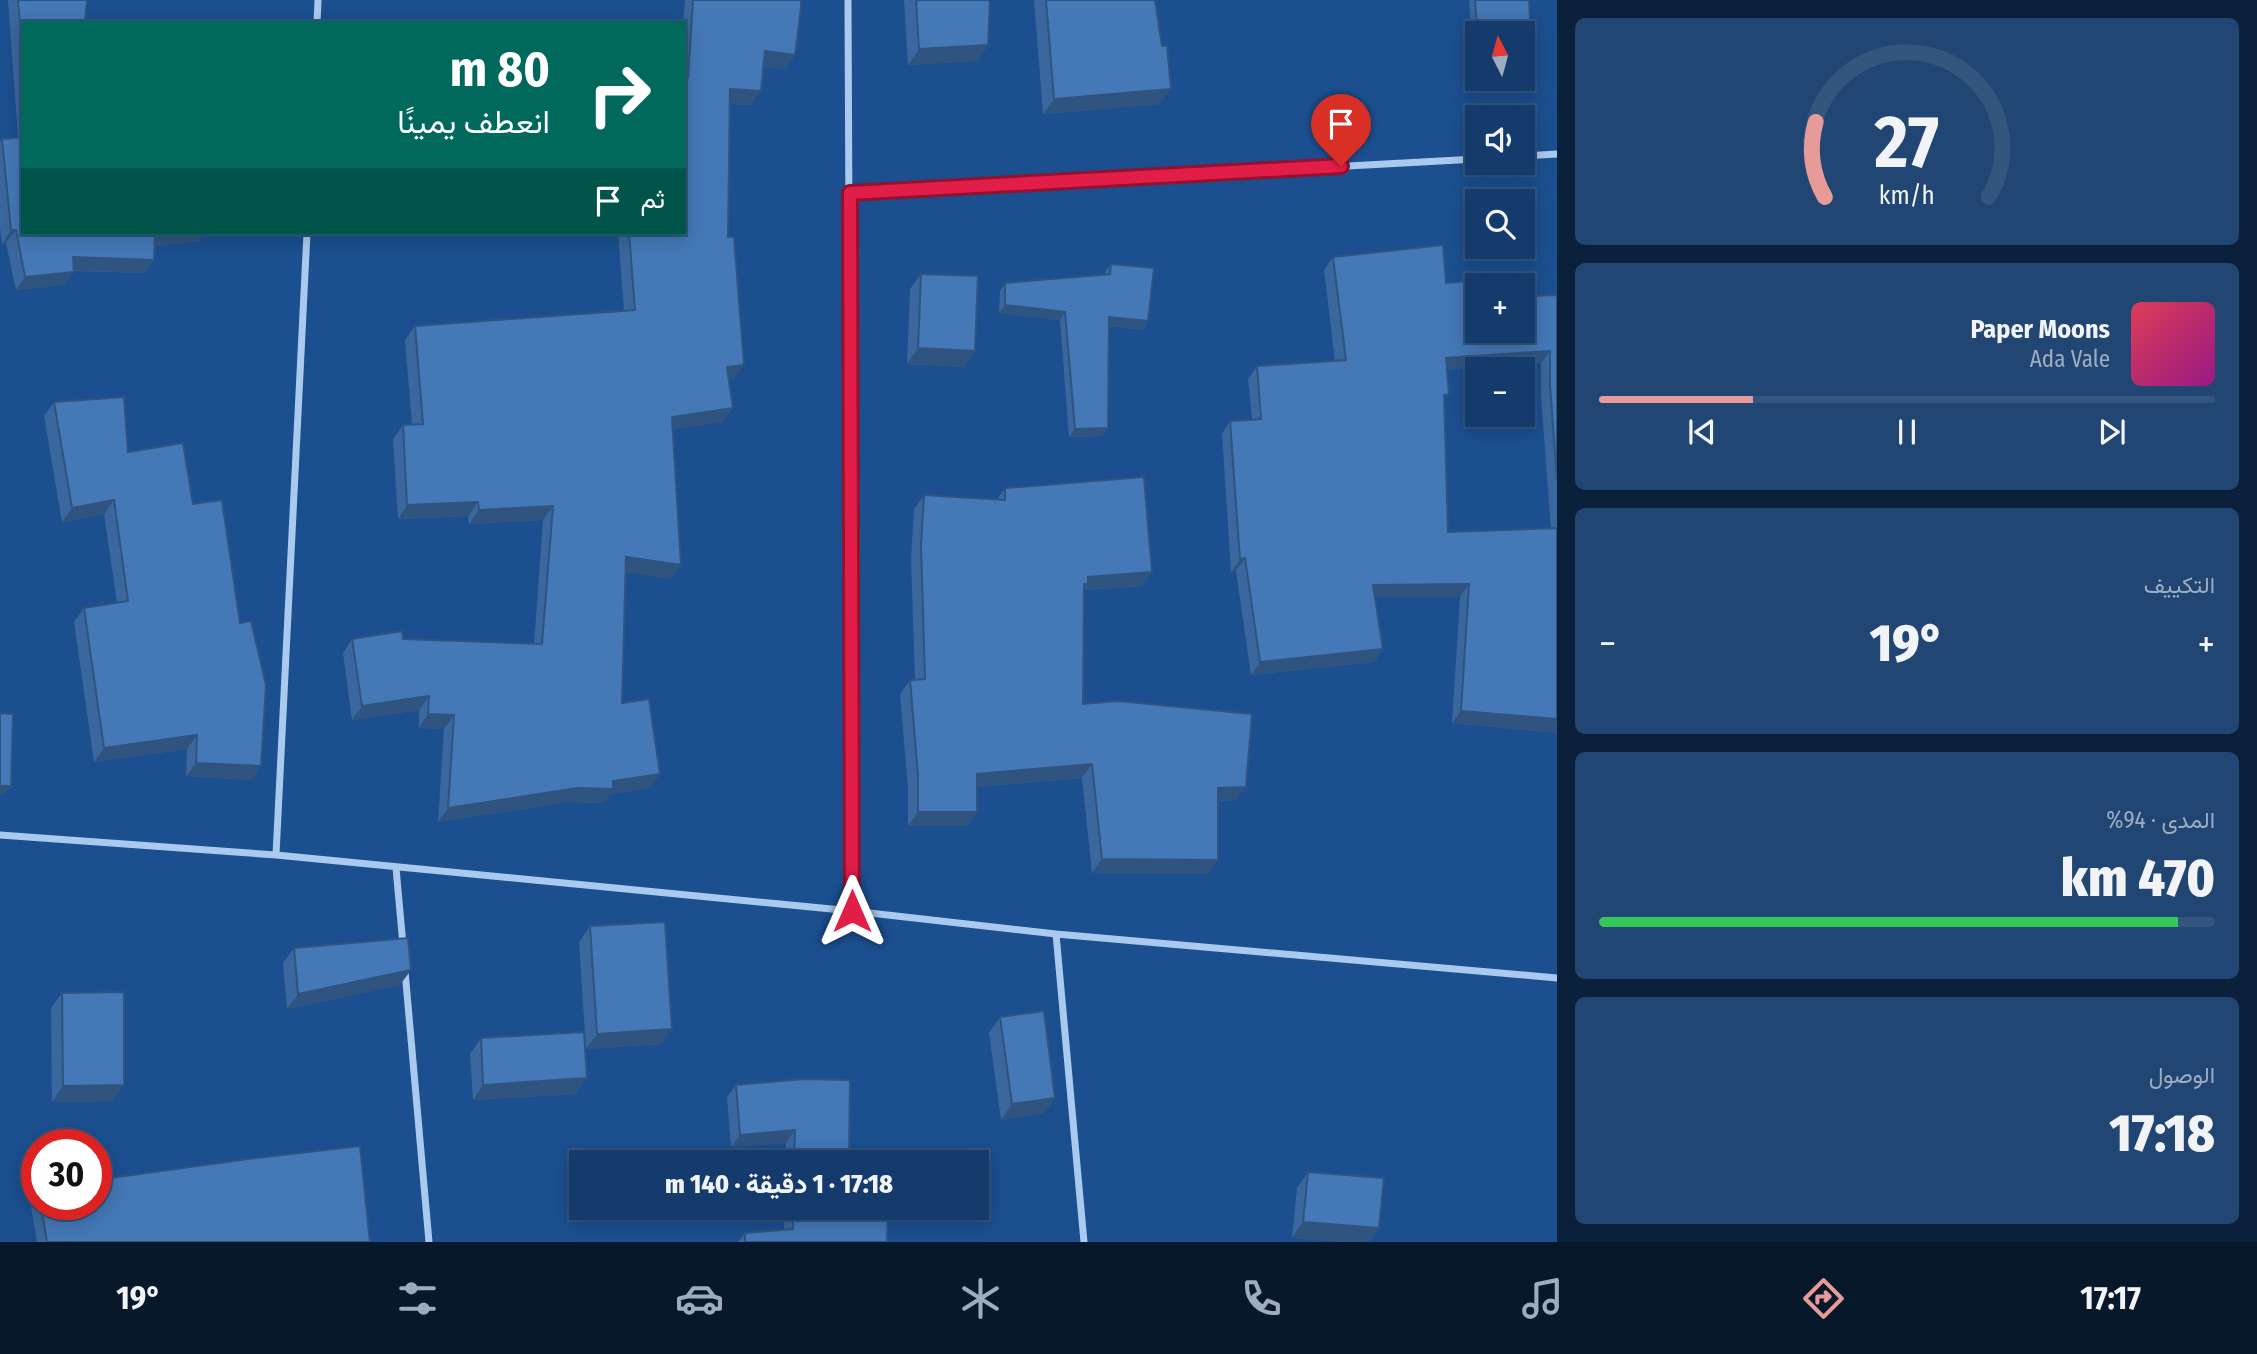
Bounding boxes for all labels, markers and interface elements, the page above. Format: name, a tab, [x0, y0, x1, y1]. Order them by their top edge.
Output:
north arrow	[1465, 21, 1535, 91]
map controls	[1465, 21, 1535, 427]
text: 80 m	[450, 40, 550, 99]
icon: right	[574, 49, 665, 140]
pin	[1311, 94, 1371, 166]
text: 27	[1874, 100, 1939, 187]
text: انعطف يمينًا	[397, 103, 550, 141]
icon: arrive	[1322, 105, 1360, 143]
button: sound	[1465, 105, 1535, 175]
text: km/h	[1879, 181, 1935, 211]
icon: arrive	[589, 182, 627, 220]
text: ثم	[641, 184, 665, 215]
button: search	[1465, 189, 1535, 259]
button: +	[1465, 273, 1535, 343]
text: Paper Moons	[1970, 314, 2110, 345]
text: Ada Vale	[2030, 345, 2110, 373]
button: −	[1465, 357, 1535, 427]
icon: previous	[1683, 413, 1721, 451]
icon: pause	[1888, 413, 1926, 451]
icon: next	[2093, 413, 2131, 451]
text: التكييف	[2144, 571, 2215, 599]
text: 19°	[1870, 612, 1944, 675]
text: −	[1599, 621, 1616, 667]
text: +	[2198, 621, 2215, 667]
text: المدى · 94%	[2106, 806, 2215, 834]
text: 470 km	[2061, 847, 2215, 910]
position arrow	[815, 874, 889, 948]
text: الوصول	[2149, 1061, 2215, 1089]
text: 17:18	[2109, 1102, 2215, 1165]
speed limit sign: 30	[21, 1129, 112, 1220]
text: 17:18 · 1 دقيقة · 140 m	[665, 1169, 893, 1200]
icon: filters	[393, 1274, 442, 1323]
icon: car	[675, 1274, 724, 1323]
icon: climate	[956, 1274, 1005, 1323]
icon: phone	[1237, 1274, 1286, 1323]
icon: music	[1518, 1274, 1567, 1323]
icon: directions	[1799, 1274, 1848, 1323]
text: 19°	[116, 1279, 161, 1317]
text: 17:17	[2080, 1279, 2141, 1317]

